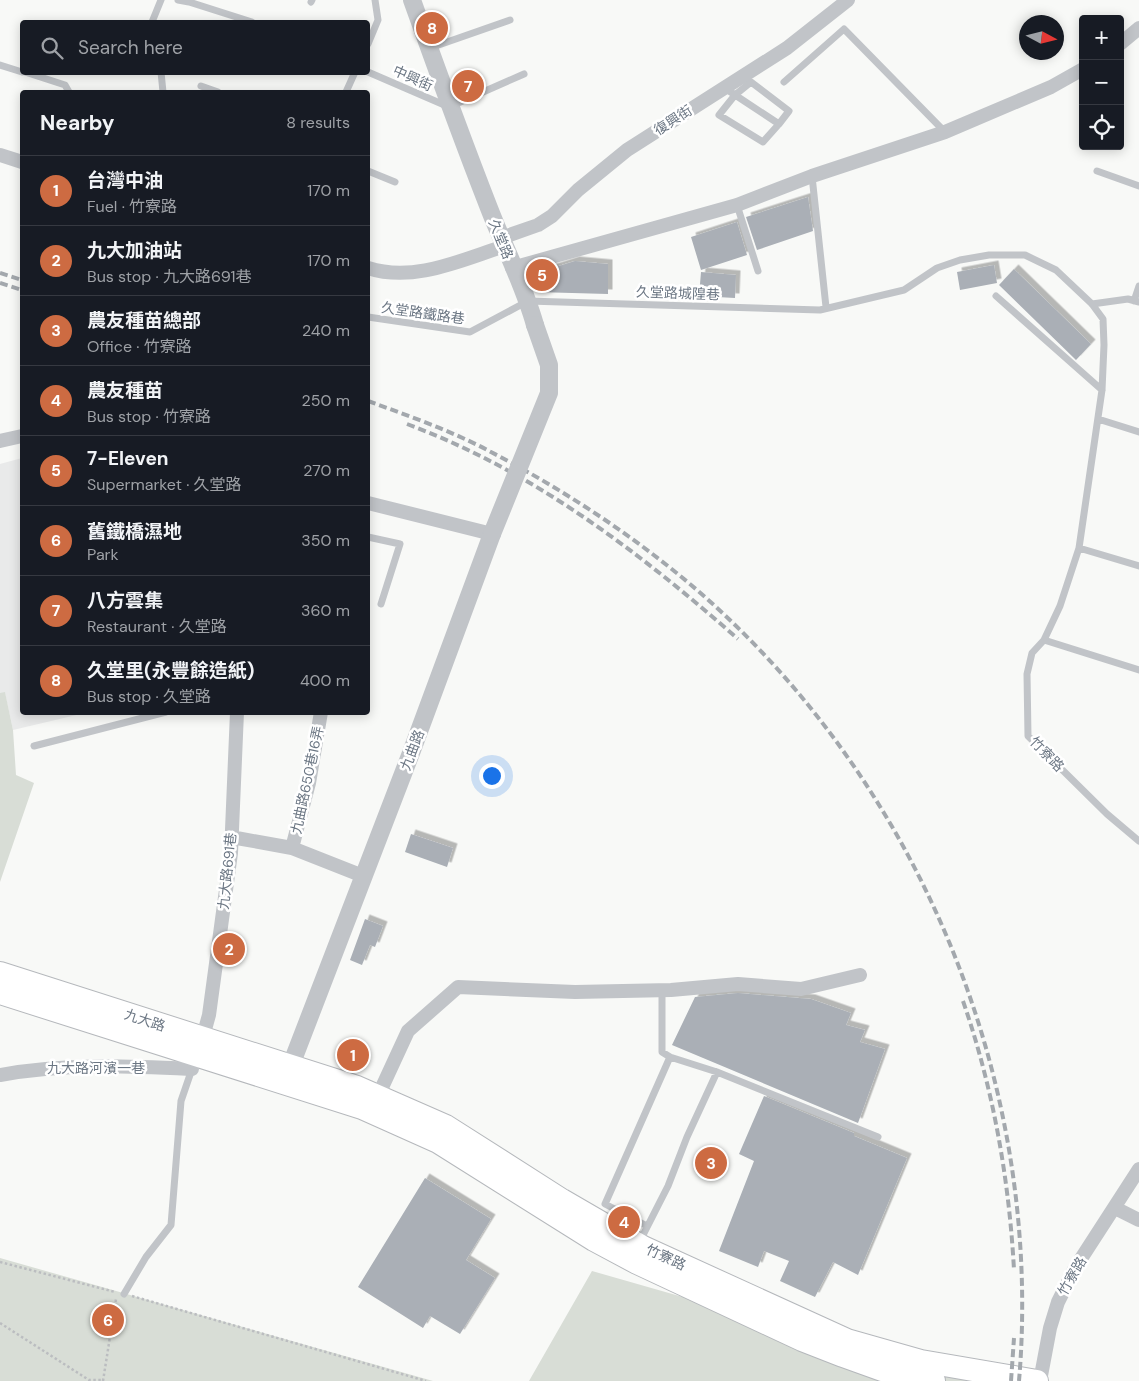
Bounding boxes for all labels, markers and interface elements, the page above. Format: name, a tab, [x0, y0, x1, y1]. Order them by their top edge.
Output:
pin: 8	[416, 9, 448, 47]
north arrow	[1019, 15, 1064, 60]
map controls	[1079, 15, 1124, 150]
button: +	[1079, 15, 1124, 60]
search box	[20, 20, 370, 75]
icon: search	[38, 34, 66, 62]
text: Search here	[78, 35, 183, 60]
button: −	[1079, 60, 1124, 105]
street label: 中興街	[390, 61, 436, 95]
pin: 7	[452, 67, 484, 105]
street label: 復興街	[650, 101, 696, 139]
button: locate	[1079, 105, 1124, 150]
text: Nearby	[40, 109, 114, 137]
text: 8 results	[286, 112, 350, 133]
text: 台灣中油	[87, 168, 163, 193]
text: 1	[53, 180, 59, 201]
text: 170 m	[307, 180, 350, 201]
text: Fuel · 竹寮路	[87, 196, 177, 217]
street label: 久堂路	[485, 216, 517, 262]
text: 九大加油站	[87, 238, 182, 263]
text: 2	[51, 250, 61, 271]
text: 170 m	[307, 250, 350, 271]
pin: 5	[526, 256, 558, 294]
text: Bus stop · 九大路691巷	[87, 266, 252, 287]
street label: 久堂路城隍巷	[636, 283, 720, 303]
street label: 久堂路鐵路巷	[380, 298, 466, 328]
text: 農友種苗總部	[87, 308, 201, 333]
text: 3	[51, 320, 61, 341]
text: 240 m	[302, 320, 350, 341]
text: Office · 竹寮路	[87, 336, 192, 357]
text: 農友種苗	[87, 378, 163, 403]
text: 4	[51, 390, 61, 411]
text: 250 m	[302, 390, 350, 411]
text: Bus stop · 竹寮路	[87, 406, 211, 427]
text: 7-Eleven	[87, 446, 169, 471]
text: 5	[51, 460, 61, 481]
text: 270 m	[303, 460, 350, 481]
text: Supermarket · 久堂路	[87, 474, 242, 495]
text: 舊鐵橋濕地	[87, 519, 182, 544]
text: 6	[51, 530, 61, 551]
text: 350 m	[301, 530, 350, 551]
text: Park	[87, 544, 119, 565]
text: 八方雲集	[87, 588, 163, 613]
text: 7	[52, 600, 60, 621]
text: 360 m	[301, 600, 350, 621]
text: Restaurant · 久堂路	[87, 616, 227, 637]
text: 久堂里(永豐餘造紙)	[87, 658, 254, 683]
text: 8	[51, 670, 61, 691]
text: 400 m	[300, 670, 350, 691]
text: Bus stop · 久堂路	[87, 686, 211, 707]
street label: 九曲路650巷16弄	[287, 724, 327, 836]
street label: 九曲路	[396, 727, 428, 773]
street label: 竹寮路	[1026, 733, 1068, 775]
your location	[479, 763, 505, 789]
street label: 九大路691巷	[214, 832, 240, 910]
pin: 2	[213, 930, 245, 968]
street label: 九大路	[122, 1005, 168, 1035]
pin: 1	[337, 1036, 369, 1074]
street label: 九大路河濱一巷	[47, 1059, 145, 1077]
pin: 3	[695, 1144, 727, 1182]
pin: 4	[608, 1203, 640, 1241]
street label: 竹寮路	[643, 1240, 689, 1274]
street label: 竹寮路	[1054, 1253, 1090, 1299]
pin: 6	[92, 1301, 124, 1339]

